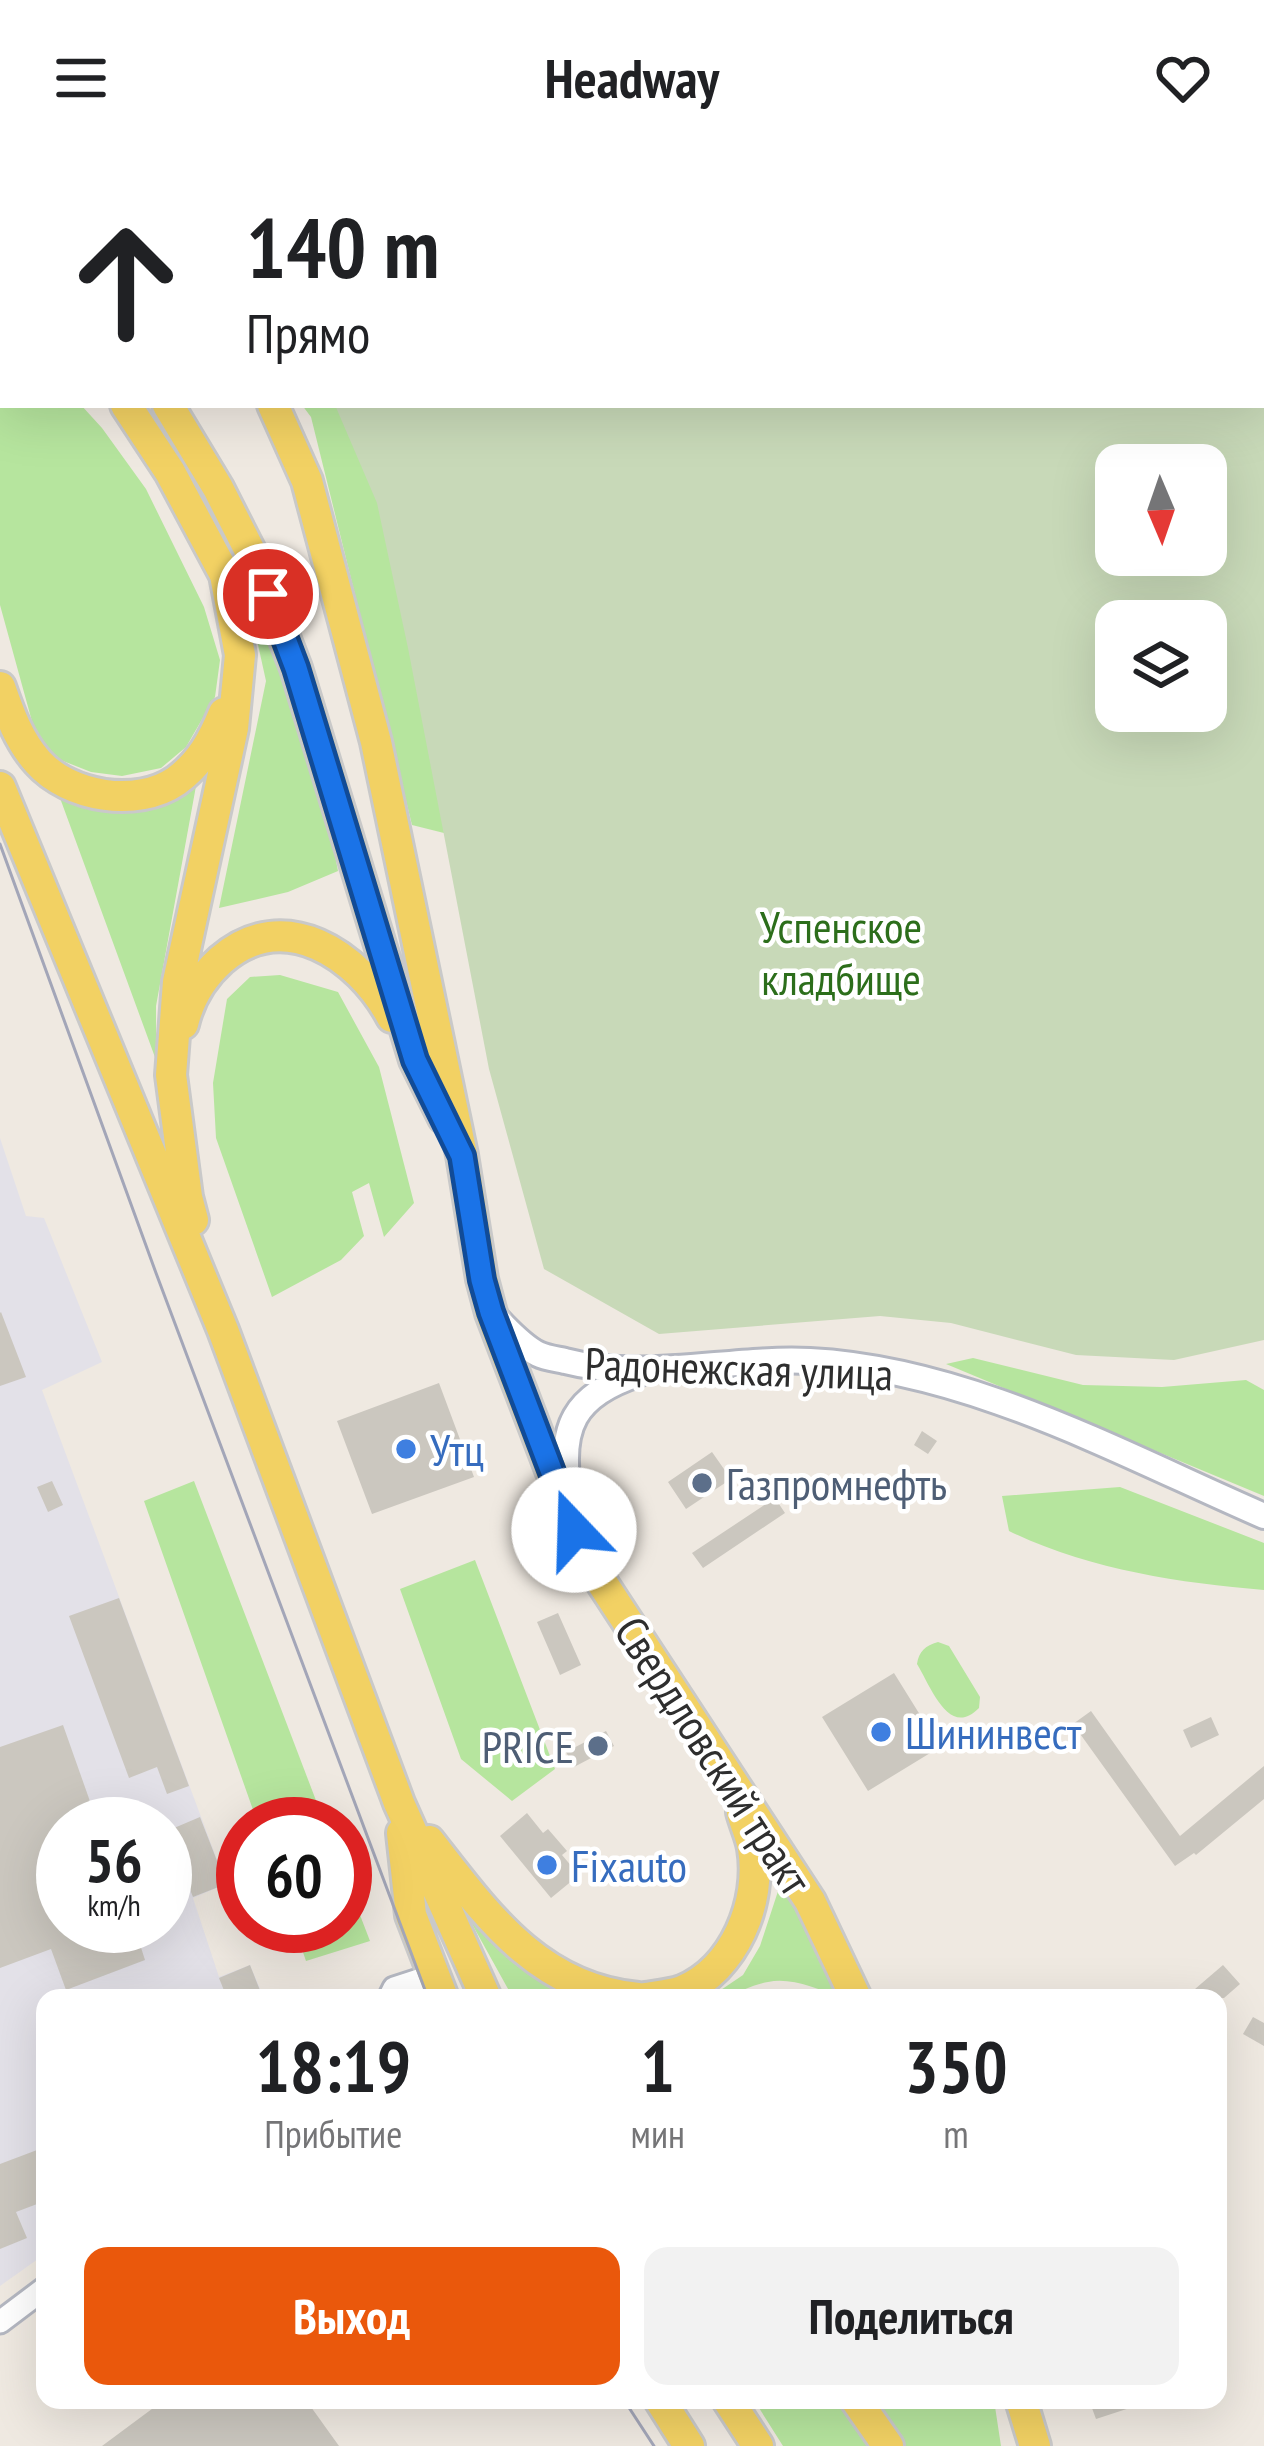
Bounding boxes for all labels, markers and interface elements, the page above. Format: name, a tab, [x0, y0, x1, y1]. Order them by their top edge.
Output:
text: Headway	[545, 43, 719, 113]
icon: menu	[48, 45, 114, 111]
icon: heart	[1150, 45, 1216, 111]
text: 140 m	[246, 192, 439, 301]
icon: ahead	[48, 204, 204, 360]
text: Прямо	[246, 298, 370, 368]
north arrow	[1095, 444, 1227, 576]
map controls	[1095, 444, 1227, 732]
pin	[217, 543, 319, 645]
icon: arrive	[235, 561, 301, 627]
button: layers	[1095, 600, 1227, 732]
park label: Успенское кладбище	[760, 897, 922, 1007]
street label: Радонежская улица	[584, 1334, 894, 1402]
place label: Утц	[430, 1420, 484, 1478]
marker: Утц	[393, 1436, 419, 1462]
place label: Газпромнефть	[726, 1454, 947, 1512]
position arrow	[511, 1467, 637, 1593]
marker: Газпромнефть	[689, 1470, 715, 1496]
street label: Свердловский тракт	[603, 1605, 826, 1905]
place label: Шининвест	[905, 1703, 1082, 1761]
place label: PRICE	[482, 1717, 574, 1775]
marker: Шининвест	[868, 1719, 894, 1745]
marker: PRICE	[585, 1733, 611, 1759]
speed limit sign: 60	[216, 1797, 372, 1953]
text: 56	[85, 1821, 143, 1899]
place label: Fixauto	[571, 1836, 687, 1894]
marker: Fixauto	[534, 1852, 560, 1878]
text: km/h	[87, 1885, 141, 1924]
text: 18:19	[255, 2019, 411, 2112]
text: 1	[641, 2019, 675, 2112]
text: 350	[904, 2019, 1008, 2112]
text: Прибытие	[264, 2108, 402, 2159]
text: мин	[631, 2108, 685, 2159]
text: m	[943, 2108, 969, 2159]
button: Выход	[84, 2247, 620, 2385]
button: Поделиться	[644, 2247, 1179, 2385]

